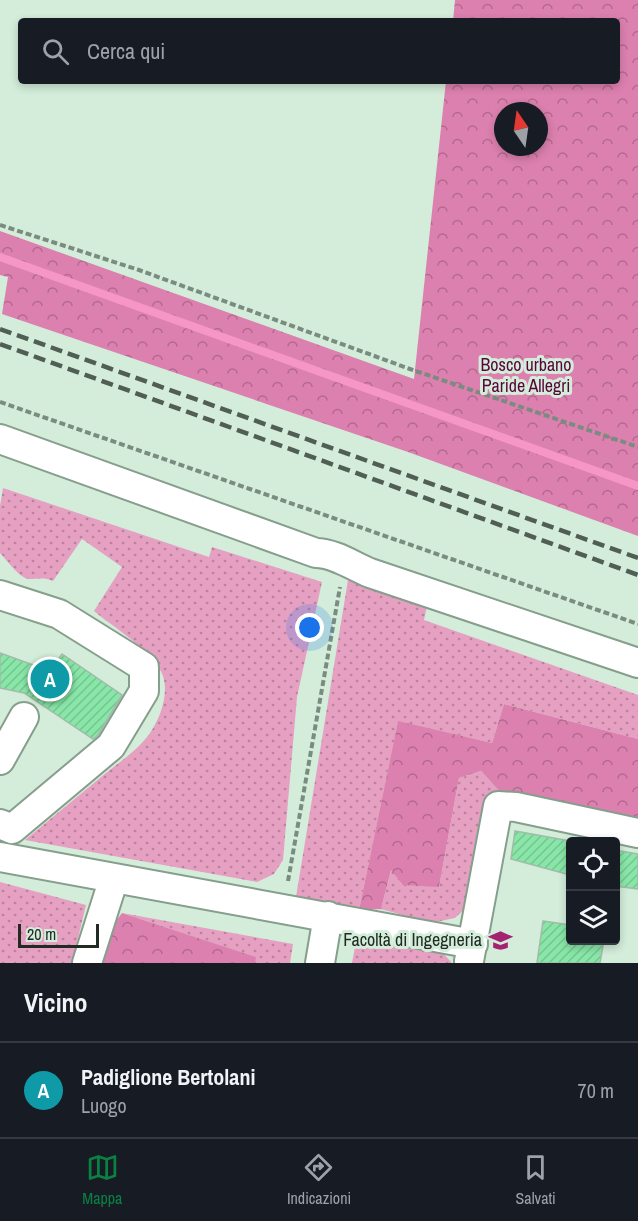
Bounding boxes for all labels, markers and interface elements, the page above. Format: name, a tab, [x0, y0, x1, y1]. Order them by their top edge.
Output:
search box	[18, 18, 620, 84]
icon: search	[39, 35, 72, 68]
text: Cerca qui	[87, 36, 165, 66]
north arrow	[494, 102, 548, 156]
park label: Bosco urbano Paride Allegri	[480, 352, 572, 398]
your location	[295, 613, 324, 642]
pin: A	[31, 656, 70, 702]
map controls	[566, 837, 620, 945]
button: locate	[566, 837, 620, 891]
button: layers	[566, 891, 620, 945]
scale bar	[18, 921, 99, 948]
text: 20 m	[27, 923, 56, 945]
place label: Facoltà di Ingegneria	[343, 927, 482, 952]
school or university icon: Facoltà di Ingegneria	[487, 927, 513, 953]
text: Vicino	[24, 985, 88, 1020]
text: Padiglione Bertolani	[81, 1062, 255, 1092]
text: A	[38, 1077, 49, 1104]
text: 70 m	[578, 1077, 614, 1104]
text: Luogo	[81, 1092, 127, 1119]
tab: Mappa	[82, 1151, 122, 1209]
tab: Indicazioni	[287, 1151, 351, 1209]
tab: Salvati	[516, 1151, 556, 1209]

